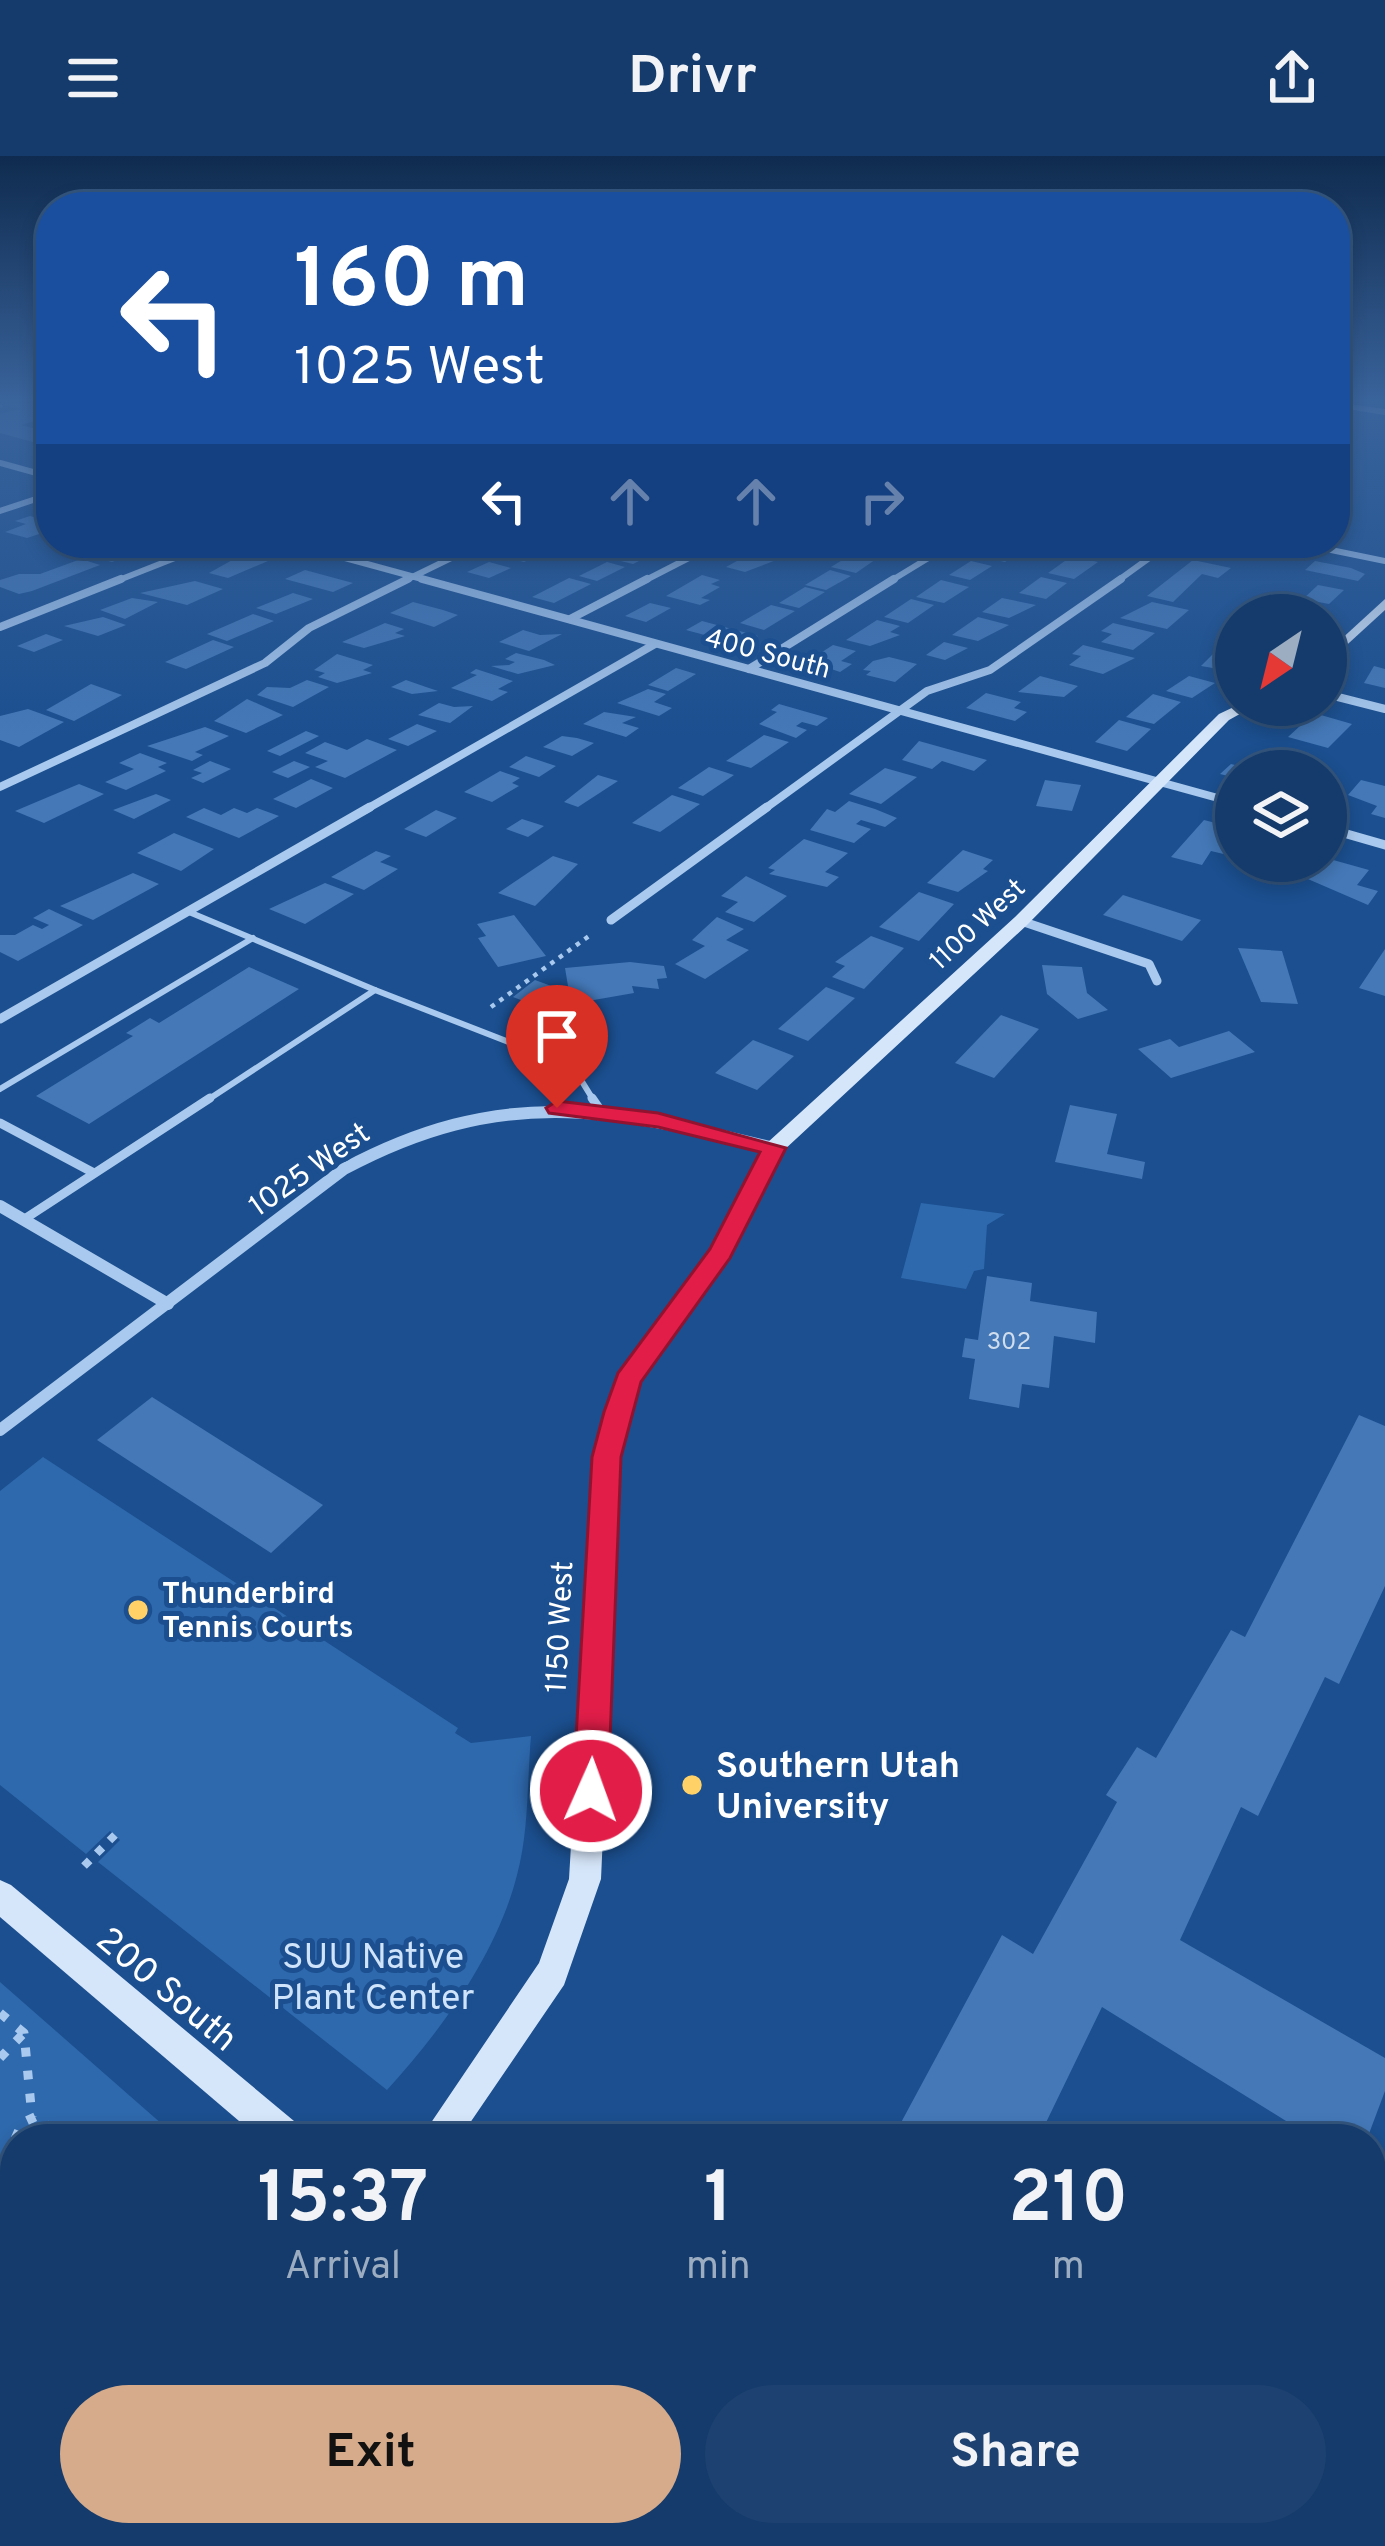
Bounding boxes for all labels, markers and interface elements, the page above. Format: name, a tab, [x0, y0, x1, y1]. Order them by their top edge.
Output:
text: Drivr	[628, 44, 757, 113]
icon: menu	[60, 45, 126, 111]
icon: share	[1259, 45, 1325, 111]
text: 160 m	[294, 231, 529, 337]
icon: left	[96, 240, 252, 396]
text: 1025 West	[294, 335, 545, 404]
icon: left	[471, 468, 537, 534]
icon: ahead	[597, 468, 663, 534]
icon: ahead	[723, 468, 789, 534]
icon: right	[849, 468, 915, 534]
north arrow	[1215, 594, 1347, 726]
map controls	[1215, 594, 1347, 882]
street label: 400 South	[701, 622, 834, 688]
button: layers	[1215, 750, 1347, 882]
street label: 1100 West	[923, 872, 1034, 979]
pin	[506, 985, 608, 1108]
icon: arrive	[524, 1003, 590, 1069]
street label: 1025 West	[243, 1116, 378, 1226]
house number: 302	[987, 1328, 1031, 1358]
street label: 1150 West	[540, 1560, 583, 1694]
place label: Thunderbird Tennis Courts	[162, 1577, 353, 1648]
marker: Thunderbird Tennis Courts	[125, 1597, 151, 1623]
position arrow	[528, 1728, 654, 1854]
place label: Southern Utah University	[716, 1745, 960, 1832]
marker: Southern Utah University	[679, 1772, 705, 1798]
street label: 200 South	[85, 1919, 246, 2064]
park label: SUU Native Plant Center	[271, 1936, 475, 2023]
text: 15:37	[257, 2156, 428, 2248]
text: 1	[704, 2156, 733, 2248]
text: 210	[1008, 2156, 1128, 2248]
text: Arrival	[285, 2244, 401, 2293]
text: min	[686, 2244, 751, 2293]
text: m	[1052, 2244, 1085, 2293]
button: Exit	[60, 2385, 681, 2523]
button: Share	[705, 2385, 1326, 2523]

